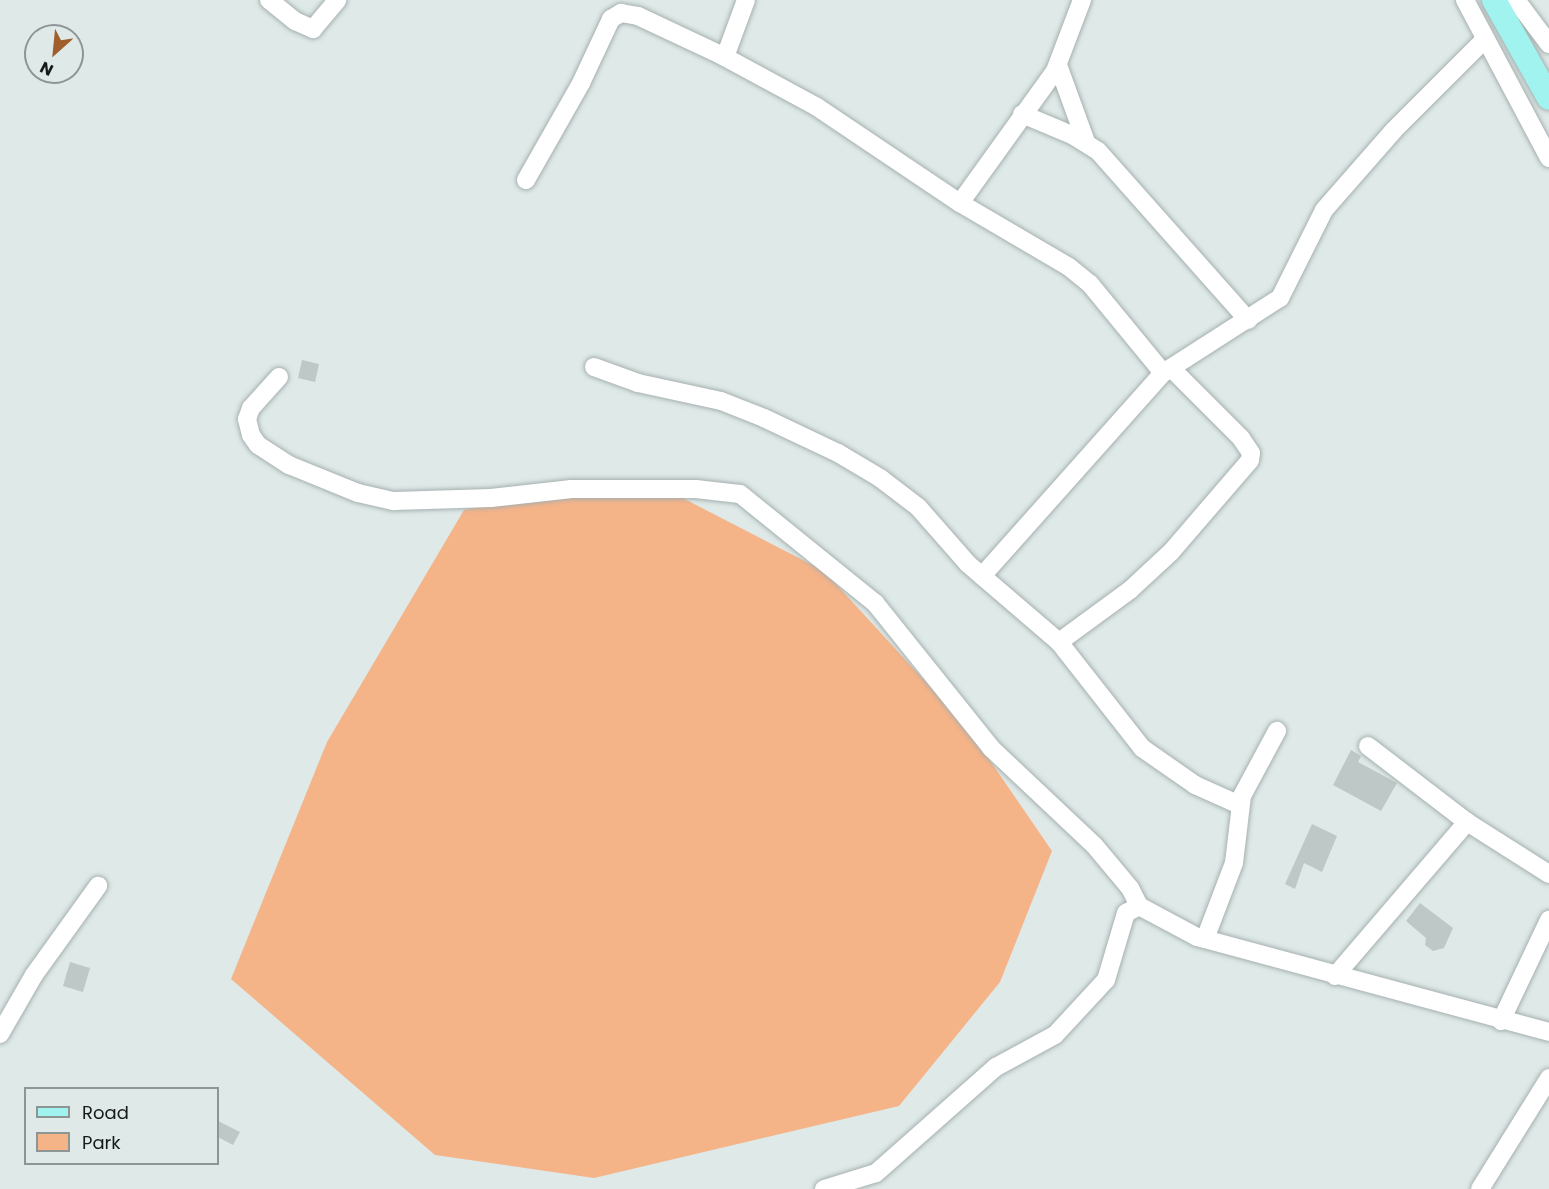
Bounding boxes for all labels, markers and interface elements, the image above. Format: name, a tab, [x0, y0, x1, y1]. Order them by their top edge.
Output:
north arrow	[24, 24, 84, 84]
text: N	[36, 56, 57, 82]
legend	[24, 1087, 219, 1165]
text: Road	[82, 1100, 129, 1125]
text: Park	[82, 1130, 121, 1155]

